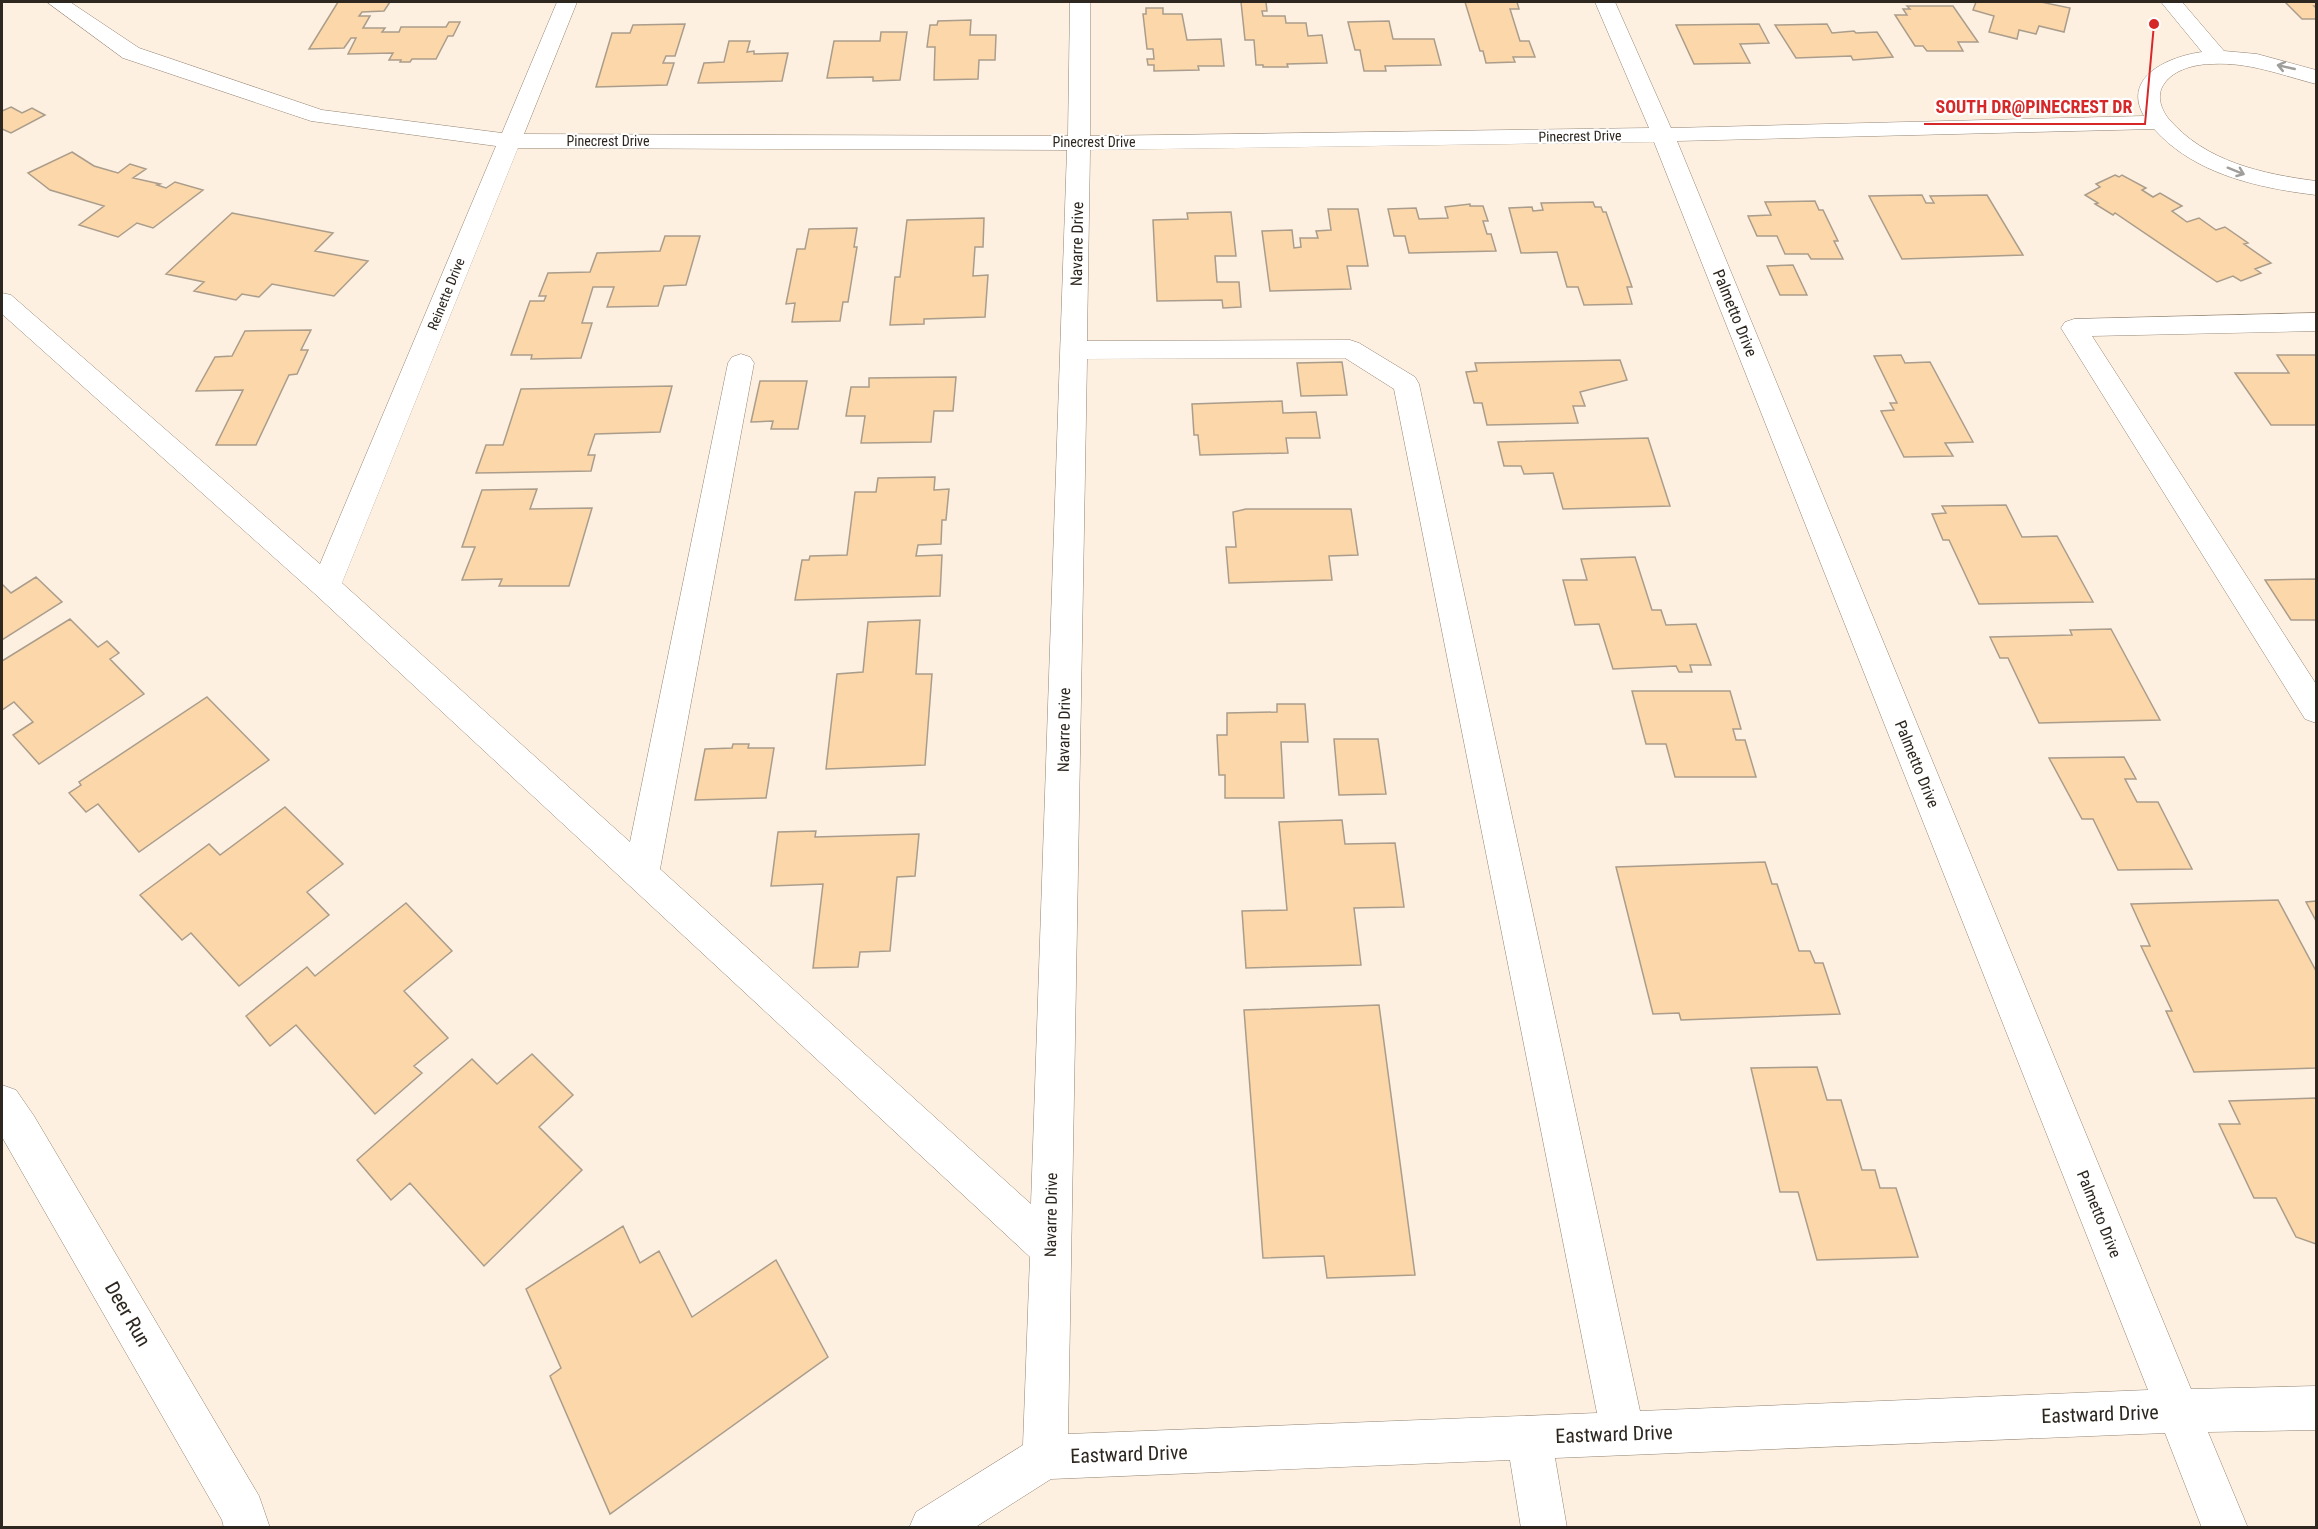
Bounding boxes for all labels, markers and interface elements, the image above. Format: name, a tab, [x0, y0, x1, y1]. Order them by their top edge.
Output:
one-way arrow	[2277, 60, 2296, 72]
callout: SOUTH DR@PINECREST DR	[1924, 88, 2145, 124]
text: SOUTH DR@PINECREST DR	[1936, 96, 2133, 117]
street label: Pinecrest Drive	[1538, 127, 1622, 145]
street label: Pinecrest Drive	[566, 133, 650, 149]
street label: Pinecrest Drive	[1052, 134, 1136, 150]
one-way arrow	[2226, 166, 2245, 177]
street label: Navarre Drive	[1067, 202, 1087, 286]
street label: Reinette Drive	[424, 255, 468, 332]
street label: Palmetto Drive	[1709, 267, 1761, 359]
street label: Navarre Drive	[1054, 688, 1074, 772]
street label: Palmetto Drive	[1891, 718, 1943, 810]
street label: Palmetto Drive	[2073, 1168, 2125, 1260]
street label: Navarre Drive	[1041, 1173, 1061, 1257]
street label: Deer Run	[100, 1277, 156, 1351]
street label: Eastward Drive	[2041, 1400, 2159, 1428]
street label: Eastward Drive	[1555, 1420, 1673, 1448]
street label: Eastward Drive	[1070, 1440, 1188, 1468]

